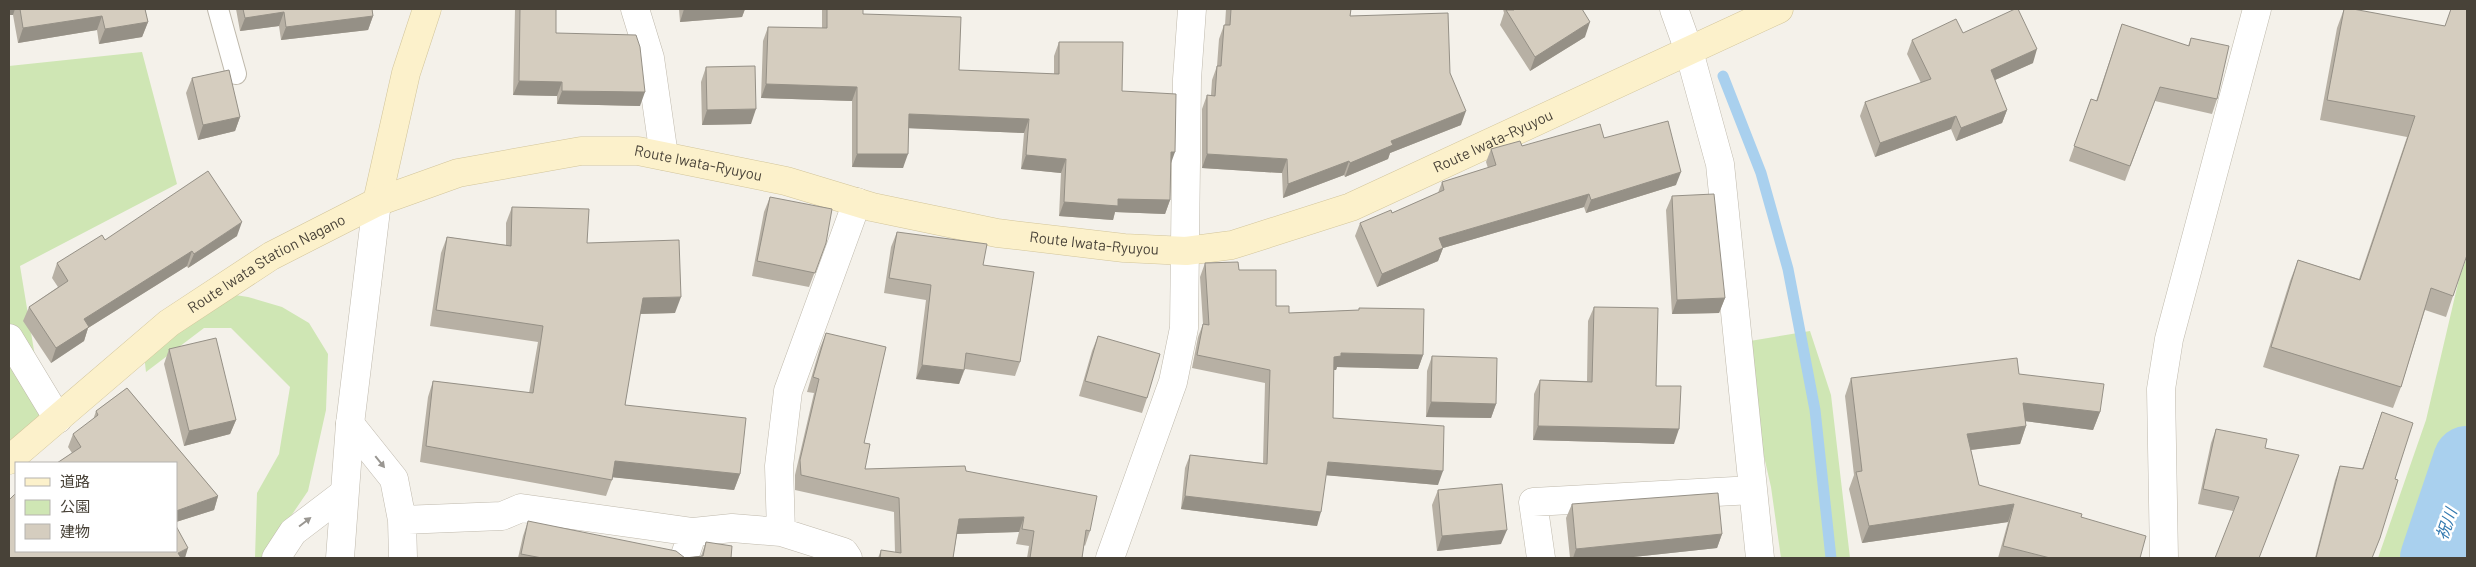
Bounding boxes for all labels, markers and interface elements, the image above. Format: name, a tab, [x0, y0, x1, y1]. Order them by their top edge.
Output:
street label: Route Iwata-Ryuyou	[1430, 105, 1555, 176]
street label: Route Iwata-Ryuyou	[633, 140, 764, 184]
street label: Route Iwata Station Nagano	[184, 210, 348, 316]
street label: Route Iwata-Ryuyou	[1029, 227, 1159, 258]
one-way arrow	[375, 455, 386, 468]
legend	[15, 462, 178, 552]
text: 道路	[60, 472, 90, 490]
text: 公園	[60, 497, 90, 515]
water label: 祝川	[2431, 504, 2460, 542]
one-way arrow	[298, 517, 311, 528]
text: 建物	[60, 522, 90, 540]

